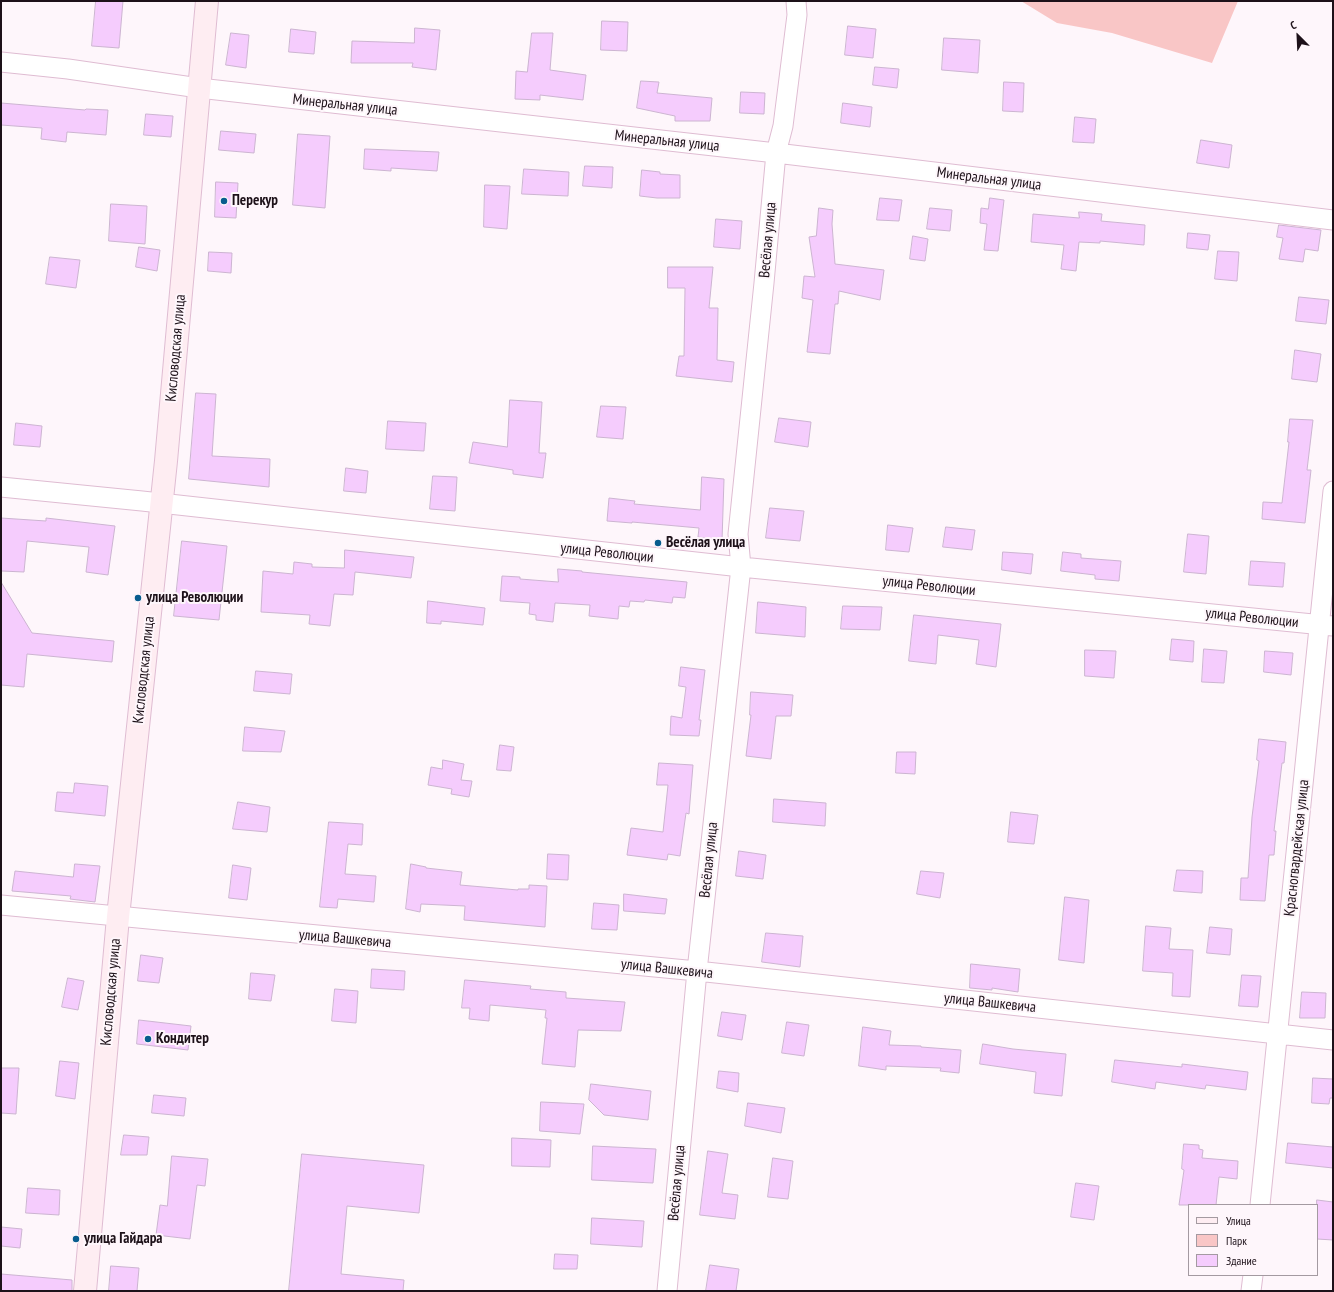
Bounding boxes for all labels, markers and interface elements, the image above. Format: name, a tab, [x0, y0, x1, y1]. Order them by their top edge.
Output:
north arrow	[1278, 16, 1318, 56]
text: С	[1288, 18, 1298, 32]
street label: Минеральная улица	[292, 91, 398, 119]
street label: Минеральная улица	[614, 127, 720, 155]
street label: Минеральная улица	[936, 164, 1042, 194]
place label: Перекур	[232, 192, 278, 210]
marker: Перекур	[219, 196, 229, 206]
street label: Весёлая улица	[756, 201, 780, 279]
street label: Кисловодская улица	[162, 294, 190, 402]
place label: Весёлая улица	[666, 534, 745, 552]
marker: Весёлая улица	[653, 538, 663, 548]
street label: улица Революции	[560, 539, 654, 567]
street label: улица Революции	[882, 572, 976, 600]
place label: улица Революции	[146, 589, 243, 607]
marker: улица Революции	[133, 593, 143, 603]
street label: улица Революции	[1205, 604, 1299, 632]
street label: Кисловодская улица	[129, 615, 159, 725]
street label: Красногвардейская улица	[1281, 779, 1313, 917]
street label: Весёлая улица	[696, 821, 722, 899]
street label: улица Вашкевича	[298, 926, 392, 952]
street label: Кисловодская улица	[97, 938, 125, 1046]
street label: улица Вашкевича	[620, 955, 714, 983]
street label: улица Вашкевича	[943, 989, 1037, 1017]
place label: Кондитер	[156, 1030, 209, 1048]
marker: Кондитер	[143, 1034, 153, 1044]
street label: Весёлая улица	[665, 1144, 689, 1222]
legend	[1188, 1204, 1318, 1276]
text: Улица	[1226, 1213, 1251, 1228]
place label: улица Гайдара	[84, 1230, 163, 1248]
text: Парк	[1226, 1233, 1247, 1248]
marker: улица Гайдара	[71, 1234, 81, 1244]
text: Здание	[1226, 1253, 1257, 1268]

